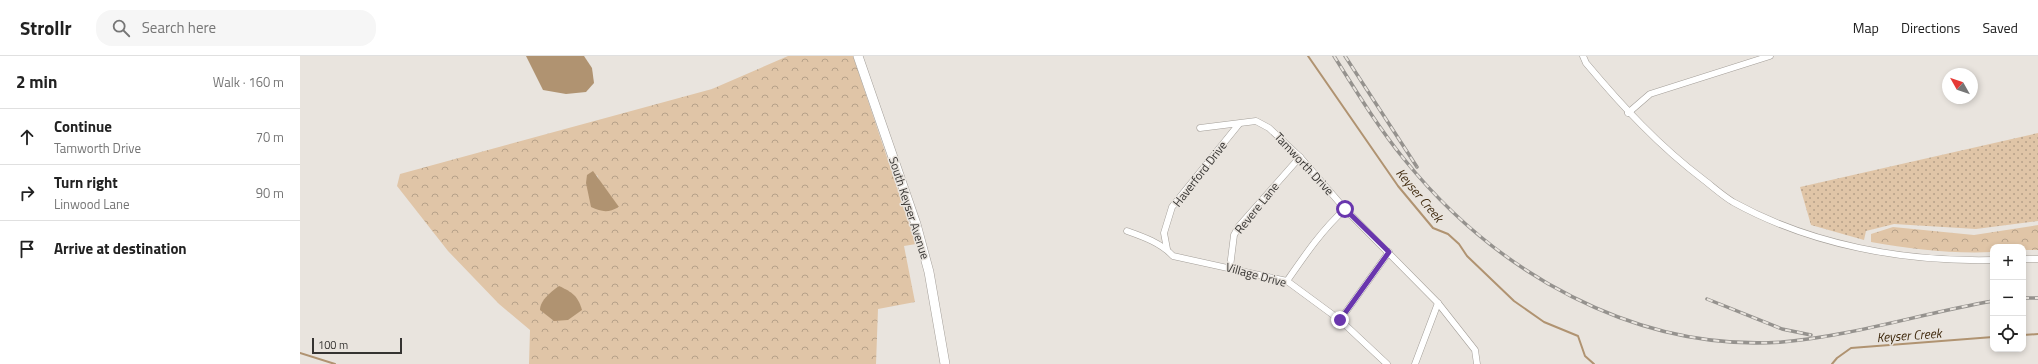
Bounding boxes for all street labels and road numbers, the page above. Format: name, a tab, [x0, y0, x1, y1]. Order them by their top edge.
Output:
street label: Tamworth Drive	[1270, 128, 1339, 200]
street label: Haverford Drive	[1168, 137, 1232, 211]
street label: South Keyser Avenue	[884, 154, 935, 262]
street label: Revere Lane	[1230, 178, 1283, 238]
street label: Village Drive	[1224, 257, 1289, 292]

